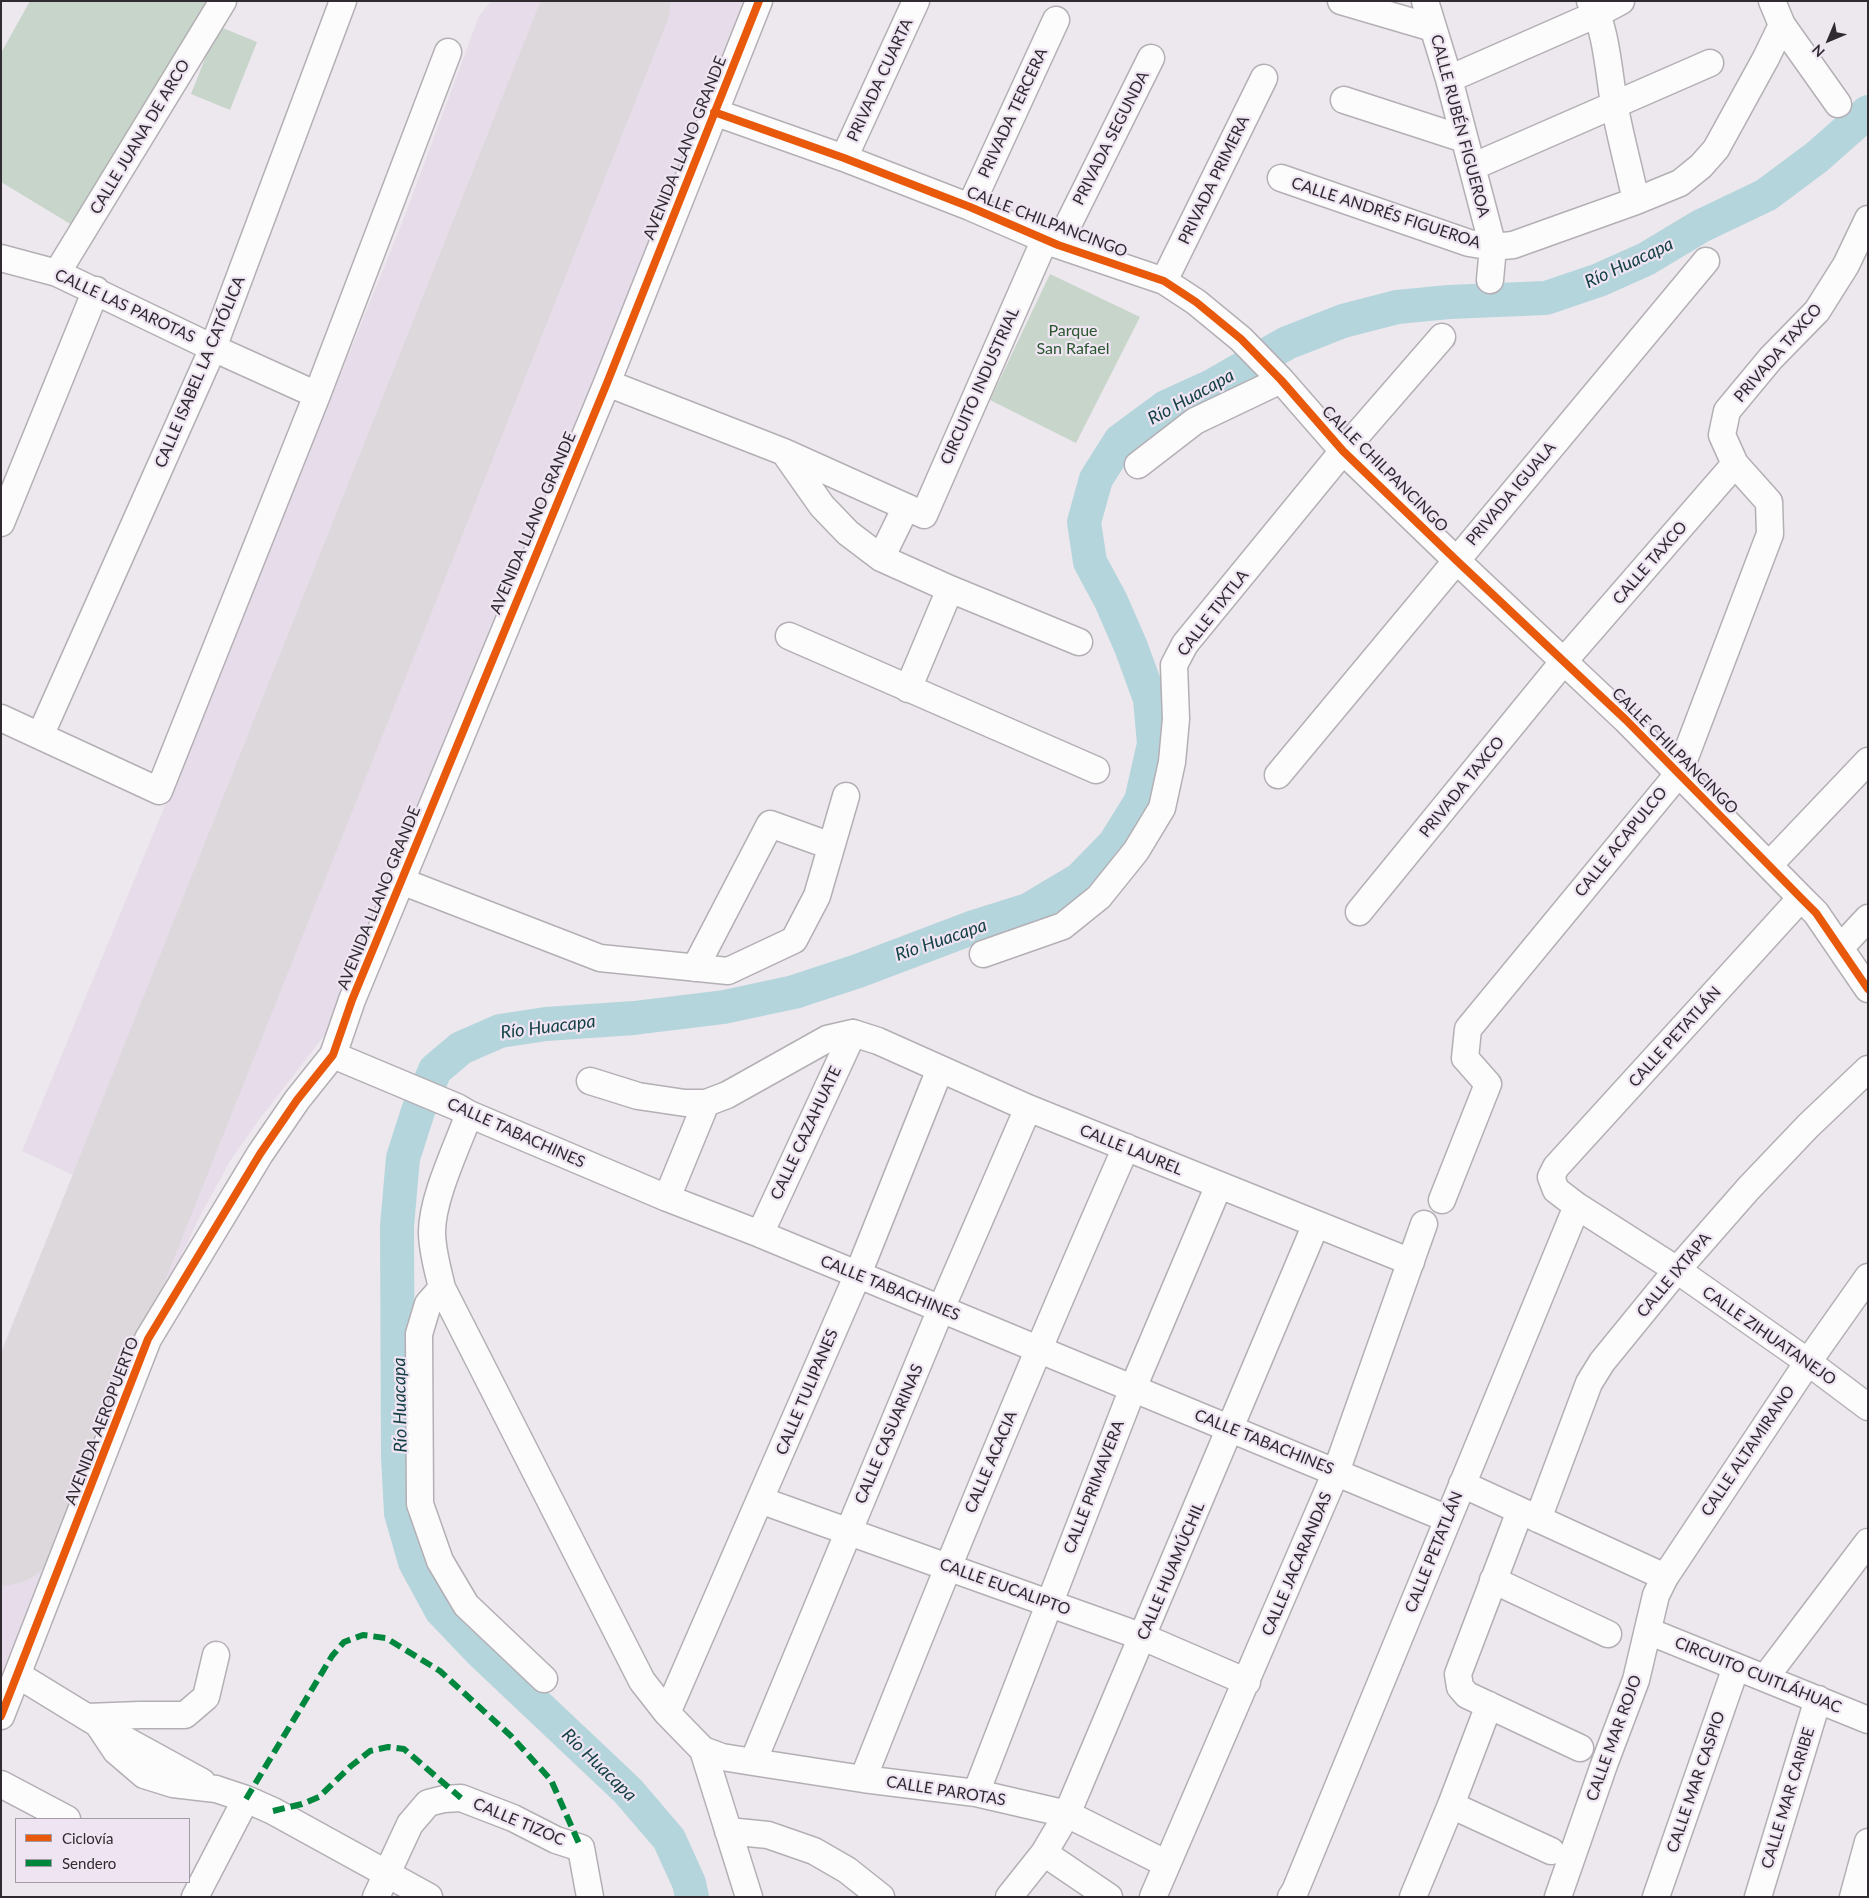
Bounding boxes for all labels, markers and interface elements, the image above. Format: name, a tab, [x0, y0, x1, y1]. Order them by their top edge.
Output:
street label: PRIVADA CUARTA	[843, 15, 917, 145]
north arrow	[1804, 15, 1854, 65]
street label: CALLE RUBÉN FIGUEROA	[1426, 33, 1494, 219]
text: N	[1808, 41, 1828, 61]
street label: PRIVADA TERCERA	[974, 45, 1052, 181]
street label: AVENIDA LLANO GRANDE	[639, 54, 731, 242]
street label: CALLE JUANA DE ARCO	[86, 56, 194, 218]
street label: PRIVADA SEGUNDA	[1069, 68, 1153, 208]
street label: PRIVADA PRIMERA	[1175, 113, 1253, 247]
street label: CALLE ANDRÉS FIGUEROA	[1289, 173, 1483, 253]
street label: CALLE CHILPANCINGO	[964, 182, 1130, 262]
water label: Río Huacapa	[1581, 233, 1677, 293]
street label: CALLE LAS PAROTAS	[52, 265, 198, 347]
street label: CALLE ISABEL LA CATÓLICA	[151, 273, 249, 471]
street label: PRIVADA TAXCO	[1730, 300, 1826, 406]
street label: CIRCUITO INDUSTRIAL	[937, 304, 1023, 468]
park label: Parque San Rafael	[1036, 321, 1110, 359]
water label: Río Huacapa	[1144, 364, 1238, 430]
street label: CALLE CHILPANCINGO	[1318, 402, 1452, 536]
street label: AVENIDA LLANO GRANDE	[486, 429, 580, 617]
street label: PRIVADA IGUALA	[1462, 438, 1560, 550]
street label: CALLE TAXCO	[1609, 518, 1691, 608]
street label: CALLE TIXTLA	[1173, 566, 1253, 660]
street label: CALLE CHILPANCINGO	[1608, 684, 1742, 818]
street label: PRIVADA TAXCO	[1416, 733, 1508, 841]
street label: CALLE ACAPULCO	[1571, 783, 1671, 901]
street label: AVENIDA LLANO GRANDE	[333, 804, 425, 992]
water label: Río Huacapa	[892, 914, 990, 966]
street label: CALLE PETATLÁN	[1625, 983, 1725, 1091]
water label: Río Huacapa	[499, 1010, 597, 1044]
street label: CALLE CAZAHUATE	[767, 1063, 845, 1203]
street label: CALLE TABACHINES	[444, 1094, 588, 1172]
street label: CALLE LAUREL	[1077, 1121, 1185, 1179]
street label: CALLE IXTAPA	[1633, 1229, 1715, 1321]
street label: CALLE TABACHINES	[817, 1251, 963, 1325]
street label: CALLE ZIHUATANEJO	[1698, 1283, 1840, 1389]
street label: CALLE TULIPANES	[772, 1326, 842, 1458]
street label: AVENIDA AEROPUERTO	[61, 1334, 143, 1508]
water label: Río Huacapa	[388, 1357, 412, 1453]
street label: CALLE CASUARINAS	[851, 1361, 927, 1507]
street label: CALLE ALTAMIRANO	[1697, 1382, 1799, 1520]
street label: CALLE TABACHINES	[1191, 1405, 1337, 1479]
street label: CALLE ACACIA	[961, 1408, 1021, 1516]
street label: CALLE PRIMAVERA	[1060, 1418, 1128, 1556]
street label: CALLE JACARANDAS	[1258, 1489, 1336, 1639]
street label: CALLE PETATLÁN	[1401, 1489, 1467, 1615]
street label: CALLE HUAMÚCHIL	[1133, 1499, 1209, 1643]
street label: CALLE EUCALIPTO	[937, 1554, 1073, 1620]
street label: CIRCUITO CUITLÁHUAC	[1672, 1633, 1844, 1717]
street label: CALLE MAR ROJO	[1582, 1672, 1646, 1804]
street label: CALLE MAR CASPIO	[1663, 1709, 1729, 1855]
water label: Río Huacapa	[557, 1724, 641, 1806]
street label: CALLE MAR CARIBE	[1757, 1725, 1819, 1871]
street label: CALLE PAROTAS	[885, 1772, 1007, 1810]
street label: CALLE TIZOC	[470, 1794, 568, 1850]
legend	[15, 1818, 190, 1883]
text: Ciclovía	[62, 1829, 113, 1847]
text: Sendero	[62, 1854, 116, 1872]

